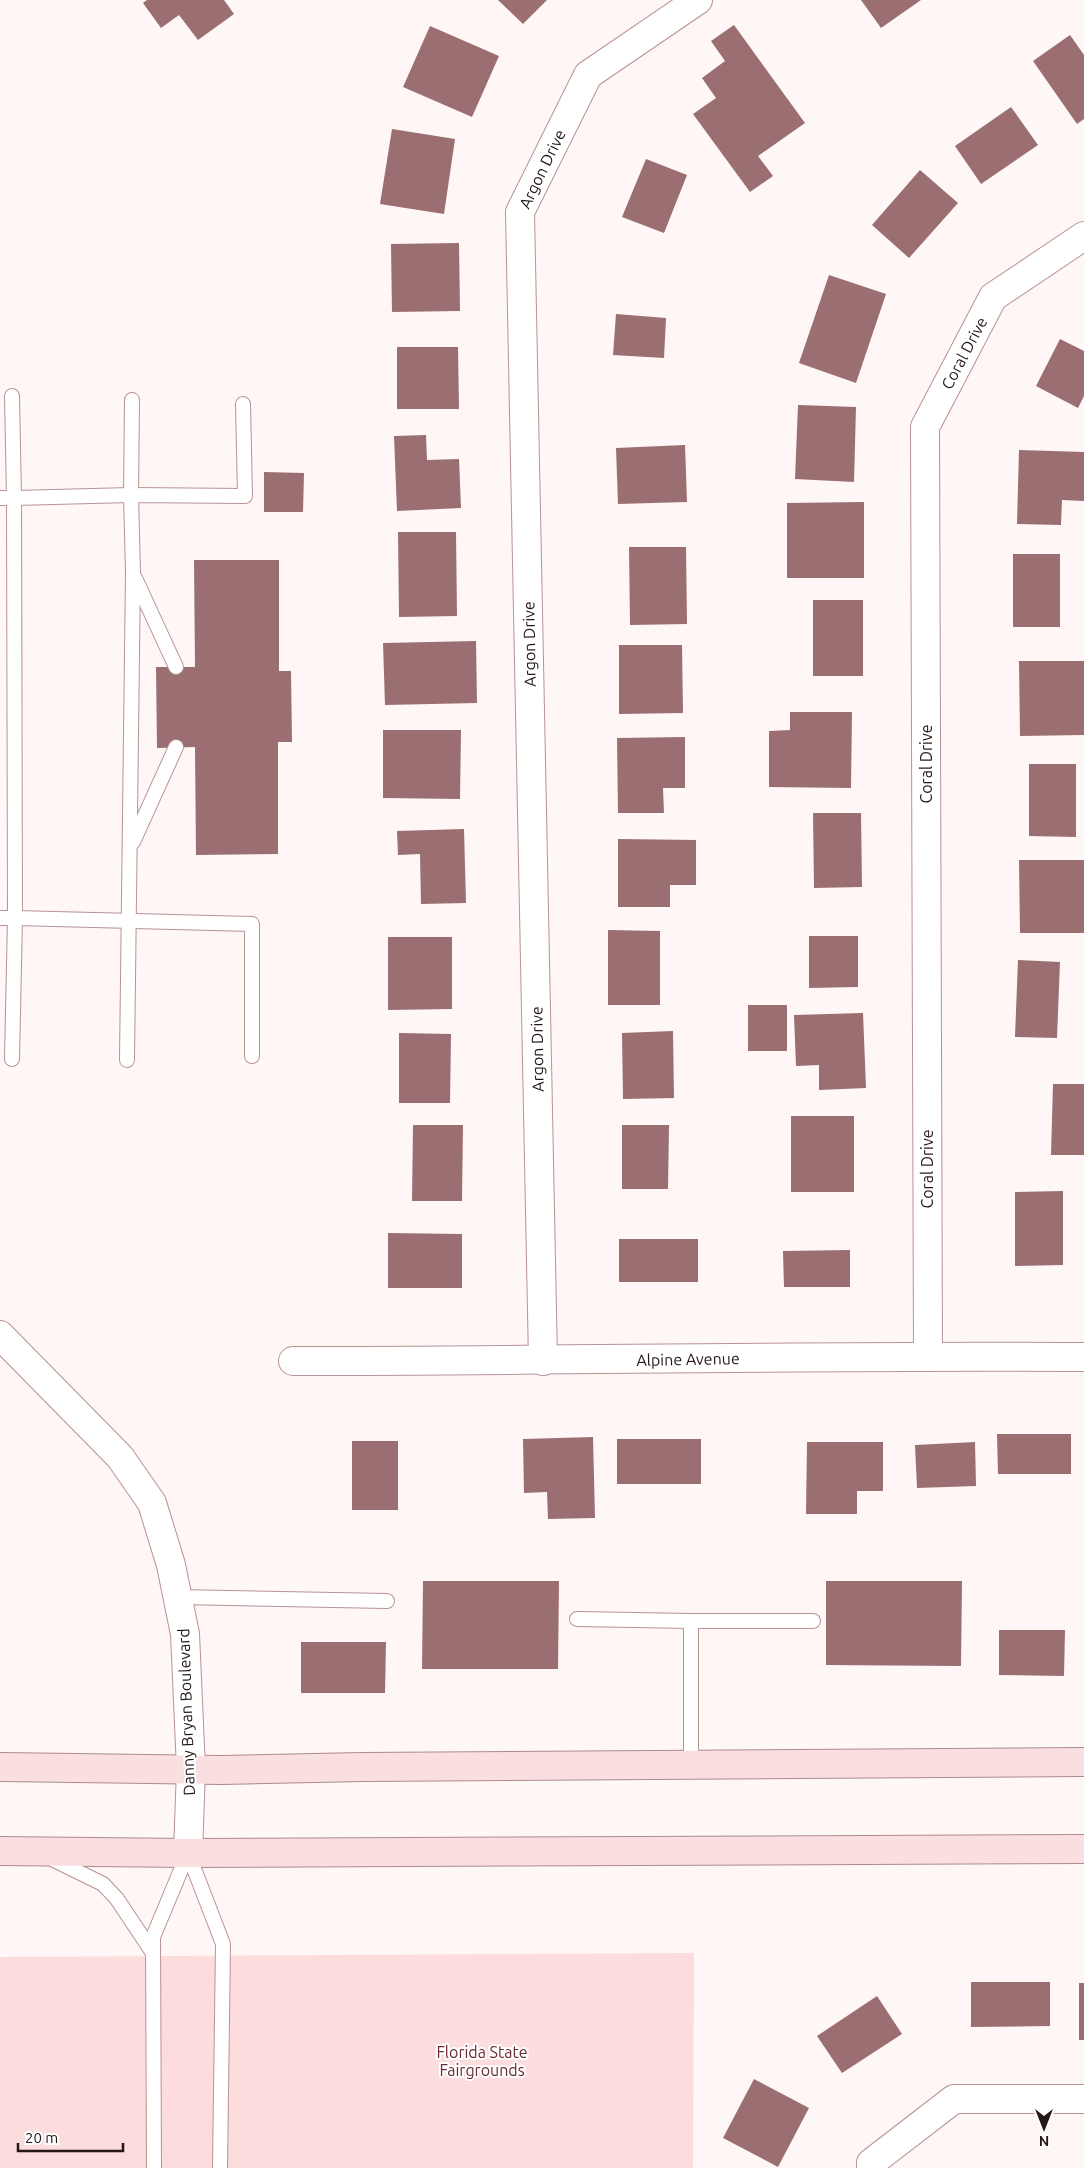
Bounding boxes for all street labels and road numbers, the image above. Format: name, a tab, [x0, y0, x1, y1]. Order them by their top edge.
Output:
street label: Argon Drive	[515, 127, 569, 211]
street label: Coral Drive	[937, 314, 991, 392]
street label: Argon Drive	[519, 601, 539, 687]
street label: Coral Drive	[917, 724, 935, 804]
street label: Argon Drive	[527, 1006, 547, 1092]
street label: Coral Drive	[918, 1129, 936, 1209]
street label: Alpine Avenue	[636, 1349, 740, 1369]
street label: Danny Bryan Boulevard	[174, 1628, 198, 1796]

